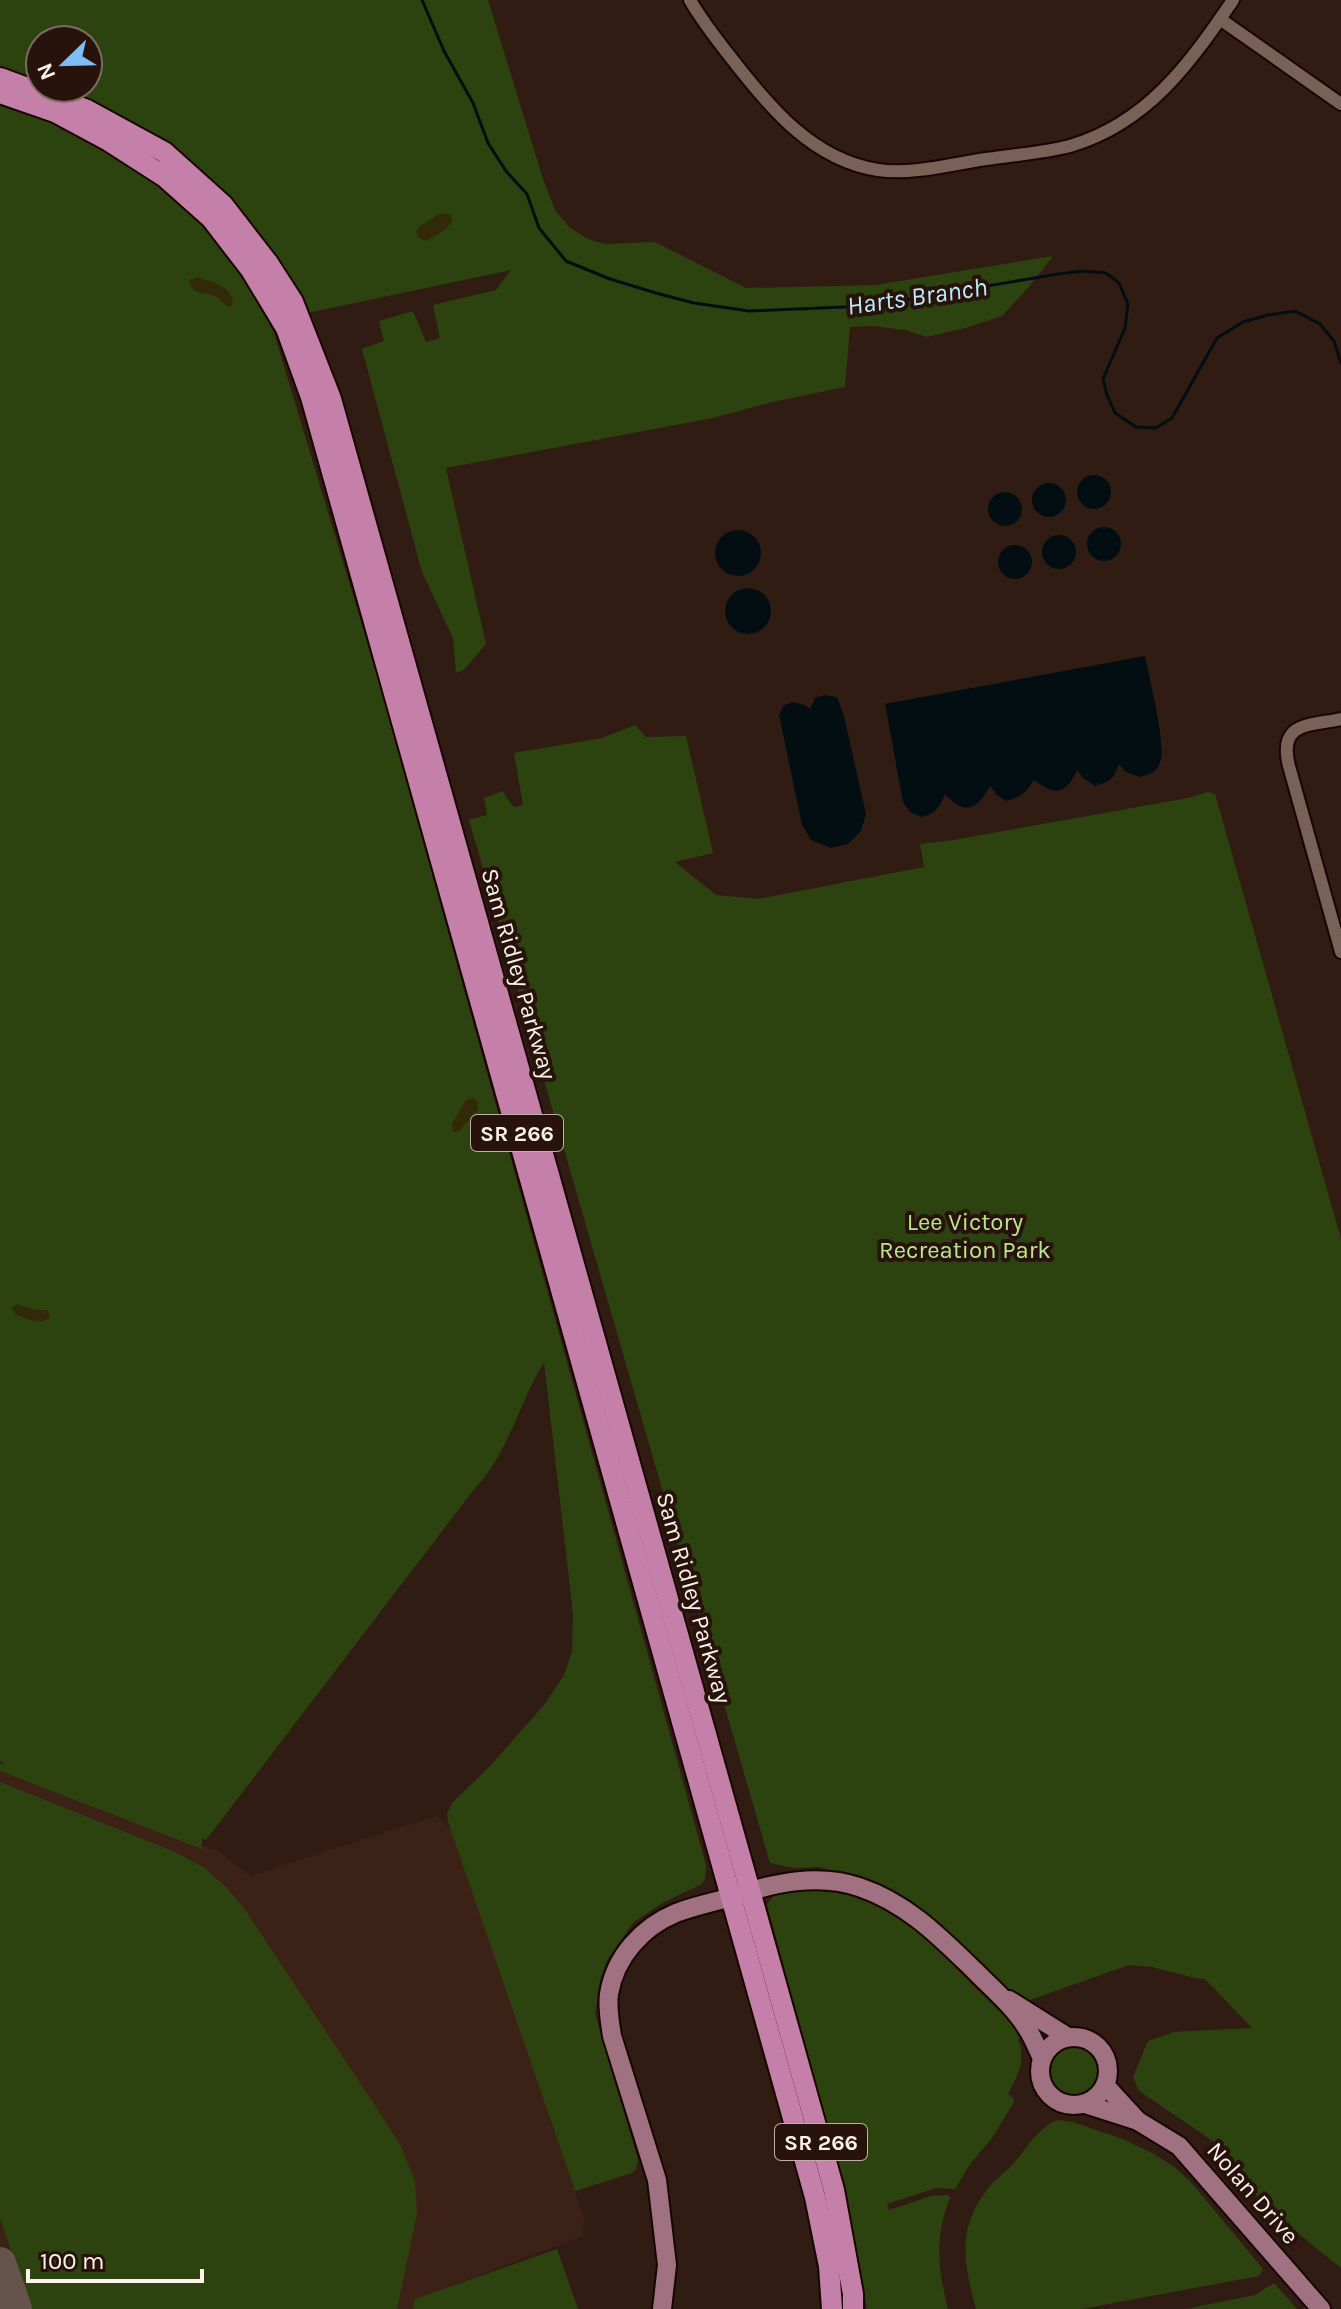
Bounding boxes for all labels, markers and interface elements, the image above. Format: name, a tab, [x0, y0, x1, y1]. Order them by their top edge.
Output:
north arrow	[24, 24, 104, 104]
text: N	[31, 59, 62, 84]
water label: Harts Branch	[845, 271, 989, 322]
street label: Sam Ridley Parkway	[475, 865, 563, 1083]
road number: SR 266	[471, 1115, 563, 1151]
park label: Lee Victory Recreation Park	[879, 1208, 1051, 1264]
street label: Sam Ridley Parkway	[650, 1489, 738, 1707]
road number: SR 266	[775, 2124, 867, 2160]
street label: Nolan Drive	[1201, 2136, 1305, 2250]
scale bar	[28, 2233, 202, 2283]
text: 100 m	[40, 2247, 105, 2275]

